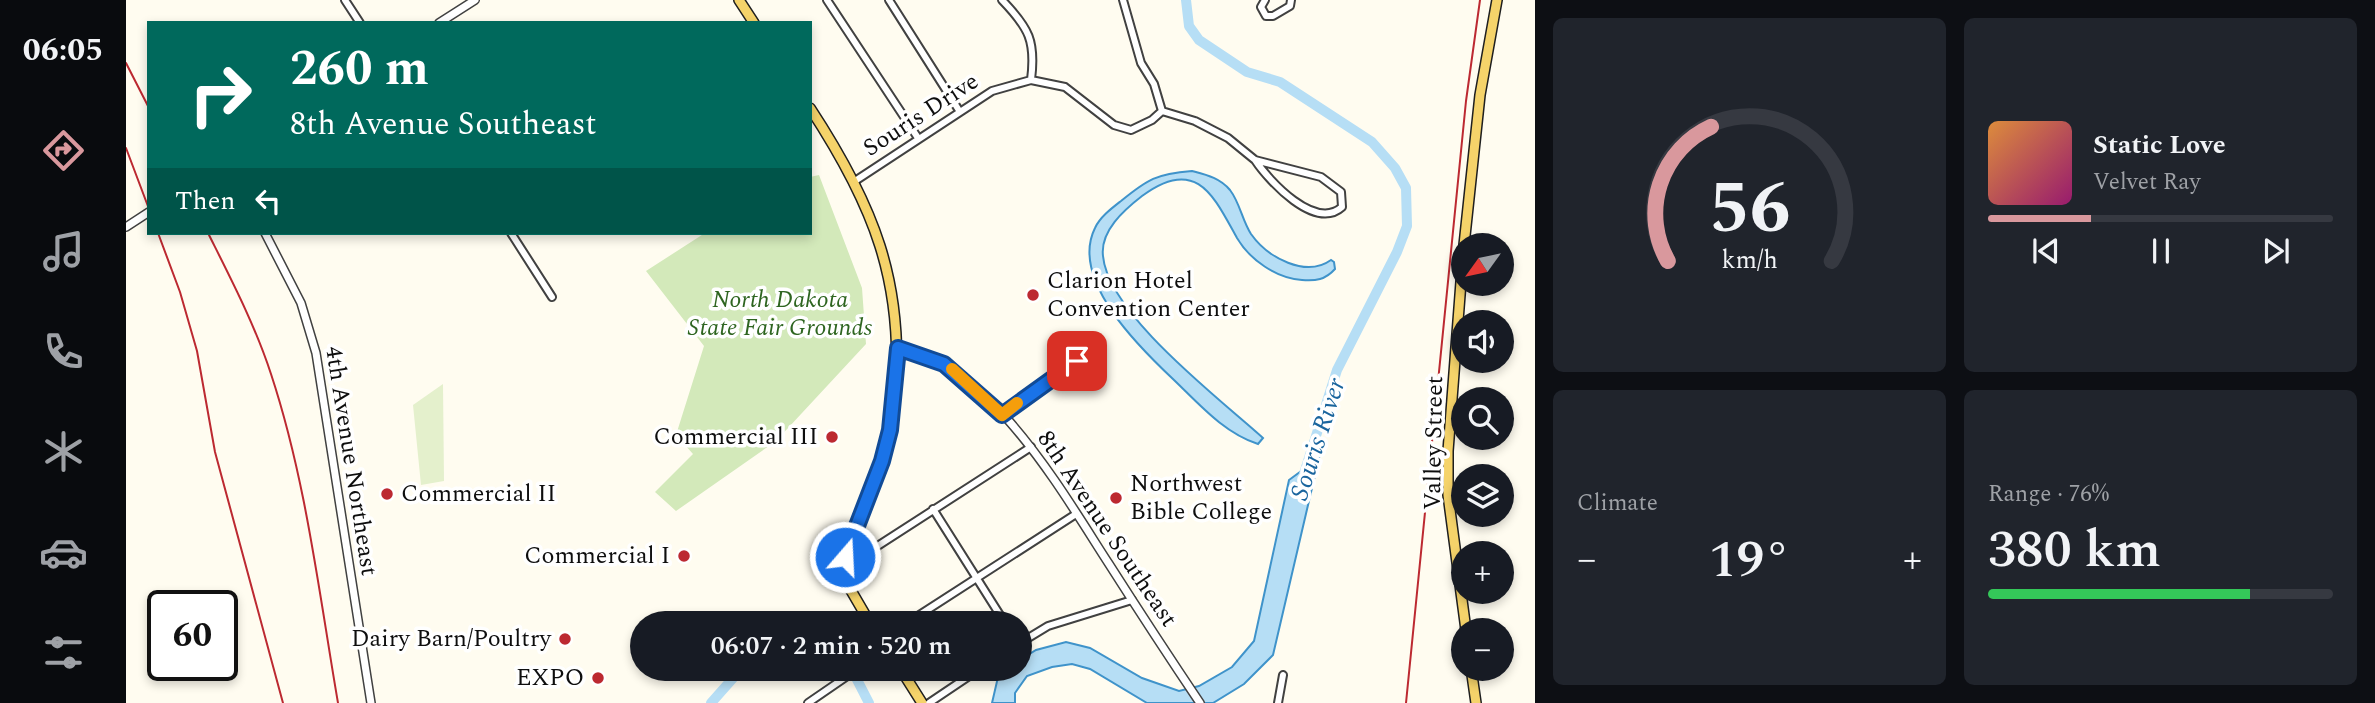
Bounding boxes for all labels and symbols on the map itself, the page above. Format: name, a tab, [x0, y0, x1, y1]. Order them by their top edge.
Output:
street label: Souris Drive	[856, 64, 986, 166]
north arrow	[1451, 233, 1514, 296]
place label: Clarion Hotel Convention Center	[1047, 263, 1250, 327]
park label: North Dakota State Fair Grounds	[688, 282, 873, 346]
marker: Clarion Hotel Convention Center	[1025, 287, 1041, 303]
pin	[1047, 331, 1107, 391]
street label: 4th Avenue Northeast	[315, 344, 387, 578]
water label: Souris River	[1279, 372, 1357, 505]
street label: Valley Street	[1415, 375, 1453, 511]
place label: Commercial III	[653, 419, 818, 455]
street label: 8th Avenue Southeast	[1028, 424, 1186, 634]
marker: Commercial III	[824, 429, 840, 445]
place label: Northwest Bible College	[1130, 466, 1272, 530]
place label: Commercial II	[401, 476, 556, 512]
marker: Commercial II	[379, 486, 395, 502]
marker: Northwest Bible College	[1108, 490, 1124, 506]
position arrow	[808, 520, 882, 594]
place label: Commercial I	[524, 538, 670, 574]
marker: Commercial I	[676, 548, 692, 564]
speed limit sign: 60	[147, 590, 238, 681]
place label: Dairy Barn/Poultry	[351, 621, 552, 657]
marker: Dairy Barn/Poultry	[557, 631, 573, 647]
place label: EXPO	[516, 660, 584, 696]
marker: EXPO	[590, 670, 606, 686]

